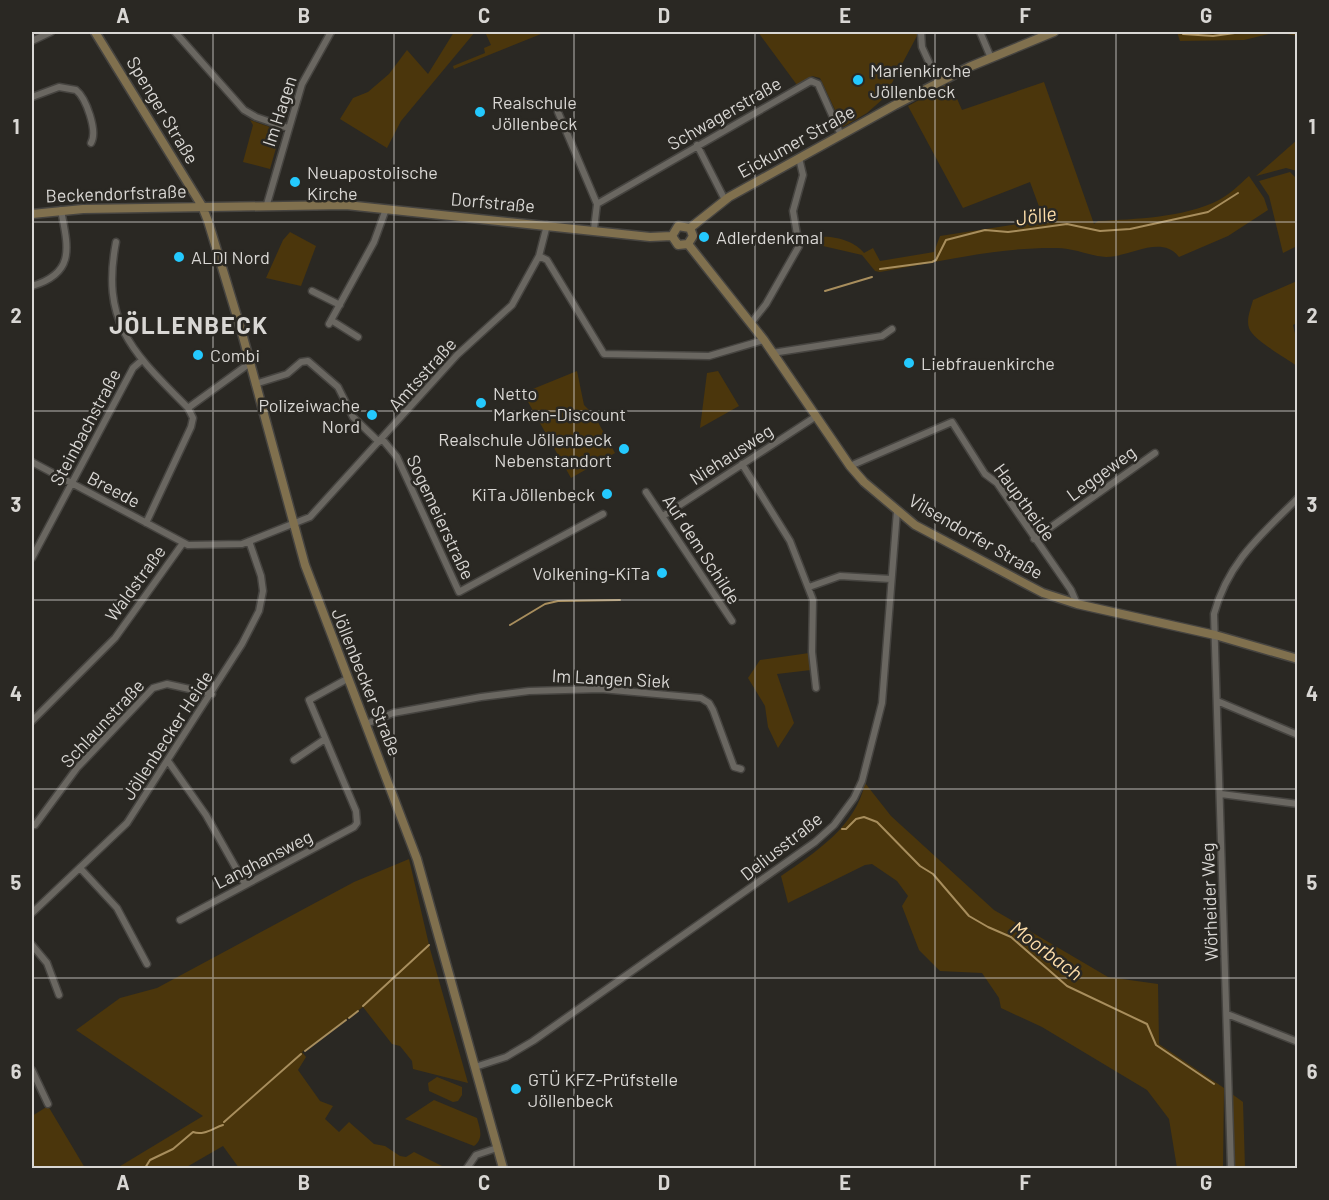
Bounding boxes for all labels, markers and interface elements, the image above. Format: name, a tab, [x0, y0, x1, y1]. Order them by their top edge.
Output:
text: A	[116, 3, 130, 27]
text: B	[298, 3, 310, 27]
text: C	[478, 3, 490, 27]
text: D	[658, 3, 670, 27]
text: E	[839, 3, 851, 27]
text: F	[1019, 3, 1031, 27]
text: G	[1200, 3, 1212, 27]
street label: Spenger Straße	[122, 52, 204, 168]
place label: Marienkirche Jöllenbeck	[870, 59, 971, 102]
street label: Schwagerstraße	[663, 72, 785, 154]
street label: Im Hagen	[257, 73, 301, 149]
marker: Marienkirche Jöllenbeck	[851, 73, 865, 87]
place label: Realschule Jöllenbeck	[492, 91, 577, 134]
street label: Eickumer Straße	[734, 100, 858, 182]
marker: Realschule Jöllenbeck	[473, 105, 487, 119]
text: 1	[12, 114, 20, 138]
text: 1	[1308, 114, 1316, 138]
place label: Neuapostolische Kirche	[307, 161, 438, 204]
marker: Neuapostolische Kirche	[288, 175, 302, 189]
street label: Beckendorfstraße	[45, 180, 187, 206]
street label: Dorfstraße	[450, 187, 536, 217]
water label: Jölle	[1014, 200, 1058, 230]
place label: Adlerdenkmal	[716, 226, 823, 248]
marker: Adlerdenkmal	[697, 230, 711, 244]
place label: ALDI Nord	[191, 246, 270, 268]
marker: ALDI Nord	[172, 250, 186, 264]
text: 2	[10, 303, 22, 327]
text: 2	[1306, 303, 1318, 327]
district label: JÖLLENBECK	[109, 310, 269, 339]
street label: Amtsstraße	[383, 333, 461, 415]
place label: Combi	[210, 344, 260, 366]
marker: Combi	[191, 348, 205, 362]
place label: Liebfrauenkirche	[921, 352, 1055, 374]
marker: Liebfrauenkirche	[902, 356, 916, 370]
street label: Steinbachstraße	[45, 365, 125, 489]
place label: Netto Marken-Discount	[493, 382, 626, 425]
place label: Polizeiwache Nord	[258, 394, 360, 437]
marker: Netto Marken-Discount	[474, 396, 488, 410]
marker: Polizeiwache Nord	[365, 408, 379, 422]
street label: Niehausweg	[685, 419, 777, 489]
place label: Realschule Jöllenbeck Nebenstandort	[438, 428, 612, 471]
street label: Leggeweg	[1062, 440, 1140, 506]
marker: Realschule Jöllenbeck Nebenstandort	[617, 442, 631, 456]
street label: Sogemeierstraße	[402, 451, 480, 583]
street label: Hauptheide	[990, 459, 1060, 545]
street label: Breede	[84, 466, 144, 512]
place label: KiTa Jöllenbeck	[471, 483, 595, 505]
marker: KiTa Jöllenbeck	[600, 487, 614, 501]
street label: Vilsendorfer Straße	[905, 489, 1047, 583]
street label: Auf dem Schilde	[658, 490, 746, 608]
text: 3	[11, 492, 21, 516]
text: 3	[1307, 492, 1317, 516]
street label: Waldstraße	[100, 541, 170, 625]
place label: Volkening-KiTa	[533, 562, 650, 584]
marker: Volkening-KiTa	[655, 566, 669, 580]
street label: Jöllenbecker Straße	[327, 605, 407, 759]
street label: Im Langen Siek	[551, 664, 671, 692]
street label: Jöllenbecker Heide	[117, 666, 217, 804]
street label: Schlaunstraße	[55, 674, 149, 772]
text: 4	[10, 681, 22, 705]
text: 4	[1306, 681, 1318, 705]
street label: Deliusstraße	[736, 807, 826, 885]
street label: Langhansweg	[210, 825, 316, 893]
street label: Wörheider Weg	[1196, 842, 1222, 962]
text: 5	[11, 870, 22, 894]
text: 5	[1307, 870, 1318, 894]
water label: Moorbach	[1006, 915, 1088, 985]
text: 6	[11, 1059, 22, 1083]
text: 6	[1307, 1059, 1318, 1083]
place label: GTÜ KFZ-Prüfstelle Jöllenbeck	[528, 1068, 678, 1111]
marker: GTÜ KFZ-Prüfstelle Jöllenbeck	[509, 1082, 523, 1096]
text: A	[116, 1170, 130, 1194]
text: B	[298, 1170, 310, 1194]
text: C	[478, 1170, 490, 1194]
text: D	[658, 1170, 670, 1194]
text: E	[839, 1170, 851, 1194]
text: F	[1019, 1170, 1031, 1194]
text: G	[1200, 1170, 1212, 1194]

